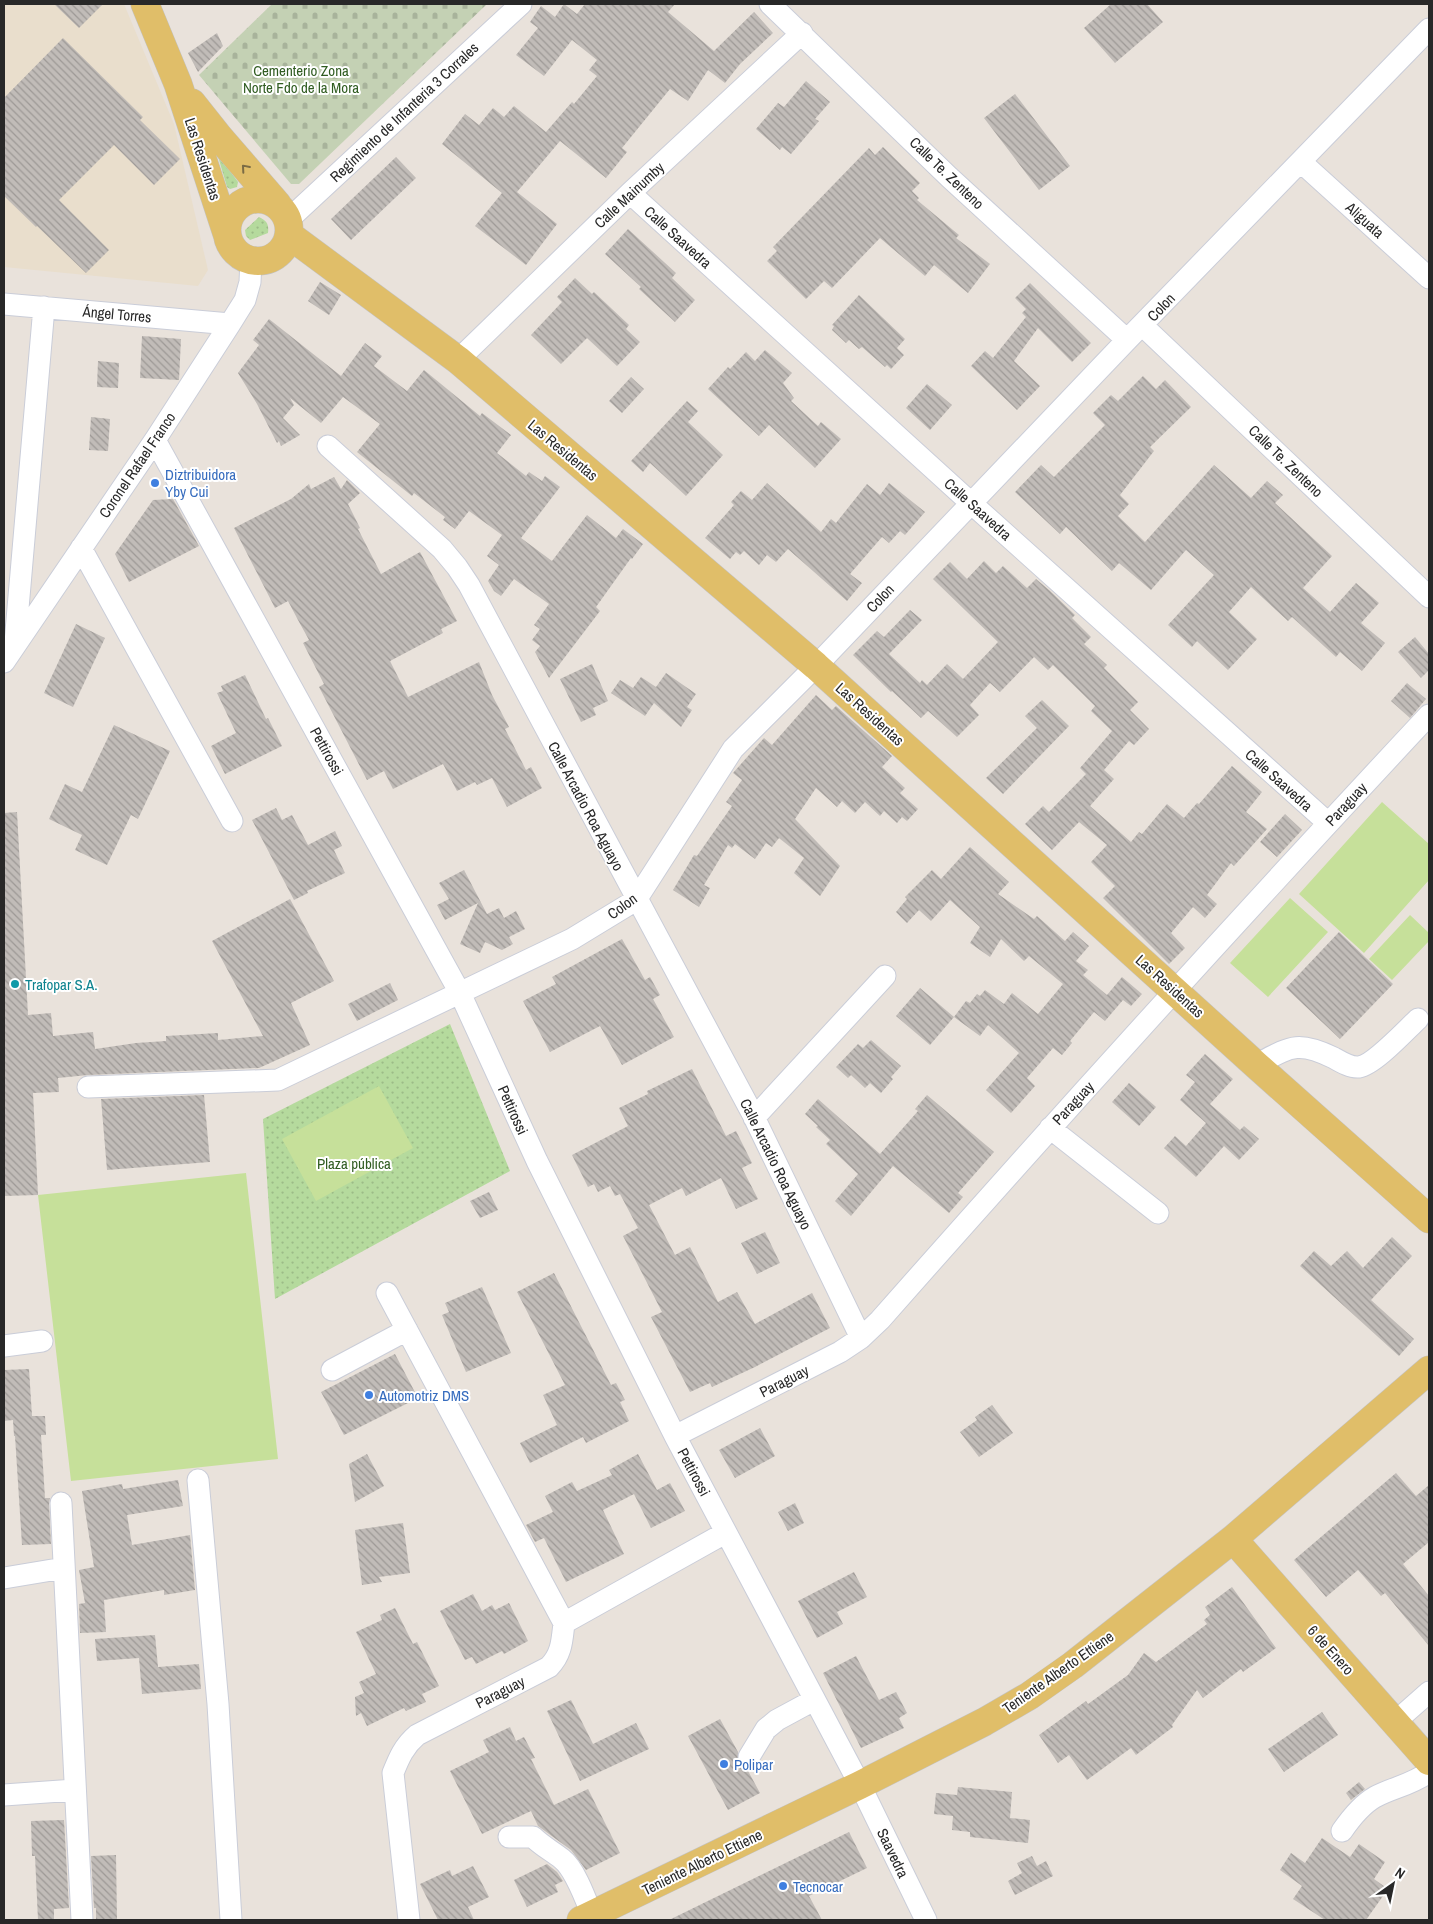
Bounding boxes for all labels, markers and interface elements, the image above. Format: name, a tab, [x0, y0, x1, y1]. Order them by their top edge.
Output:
street label: Regimiento de Infanteria 3 Corrales	[325, 37, 483, 187]
park label: Cementerio Zona Norte Fdo de la Mora	[243, 60, 359, 98]
street label: Las Residentas	[180, 115, 226, 203]
street label: Calle Te. Zenteno	[905, 132, 989, 214]
street label: Calle Mainumby	[589, 156, 669, 233]
one-way arrow	[242, 164, 251, 173]
street label: Aliguata	[1340, 196, 1389, 243]
street label: Calle Saavedra	[640, 201, 716, 273]
street label: Colon	[1142, 288, 1180, 326]
street label: Ángel Torres	[81, 300, 152, 327]
street label: Coronel Rafael Franco	[94, 408, 180, 522]
street label: Las Residentas	[524, 414, 602, 486]
street label: Calle Te. Zenteno	[1244, 420, 1328, 502]
place label: Diztribuidora Yby Cui	[165, 464, 236, 502]
street label: Calle Saavedra	[940, 473, 1016, 545]
marker: Diztribuidora Yby Cui	[149, 477, 161, 489]
street label: Colon	[861, 579, 899, 617]
street label: Las Residentas	[831, 678, 909, 750]
street label: Pettirossi	[305, 723, 349, 779]
street label: Calle Arcadio Roa Aguayo	[543, 738, 629, 874]
street label: Calle Saavedra	[1241, 744, 1317, 816]
street label: Paraguay	[1320, 777, 1372, 830]
street label: Colon	[603, 888, 641, 924]
street label: Las Residentas	[1131, 950, 1209, 1022]
place label: Trafopar S.A.	[25, 974, 98, 995]
marker: Trafopar S.A.	[9, 978, 21, 990]
street label: Paraguay	[1047, 1076, 1099, 1129]
street label: Pettirossi	[493, 1082, 533, 1138]
street label: Calle Arcadio Roa Aguayo	[735, 1095, 817, 1233]
park label: Plaza pública	[317, 1153, 391, 1174]
street label: Paraguay	[756, 1359, 813, 1402]
place label: Automotriz DMS	[378, 1385, 469, 1406]
marker: Automotriz DMS	[363, 1389, 375, 1401]
street label: Pettirossi	[673, 1444, 715, 1500]
street label: 6 de Enero	[1303, 1621, 1359, 1680]
street label: Teniente Alberto Ettiene	[998, 1626, 1118, 1718]
street label: Paraguay	[472, 1670, 529, 1713]
place label: Polipar	[734, 1754, 773, 1775]
marker: Polipar	[718, 1758, 730, 1770]
street label: Teniente Alberto Ettiene	[638, 1824, 766, 1900]
street label: Saavedra	[872, 1825, 914, 1881]
north arrow	[1368, 1859, 1418, 1909]
text: N	[1392, 1863, 1408, 1883]
place label: Tecnocar	[793, 1876, 843, 1897]
marker: Tecnocar	[777, 1880, 789, 1892]

